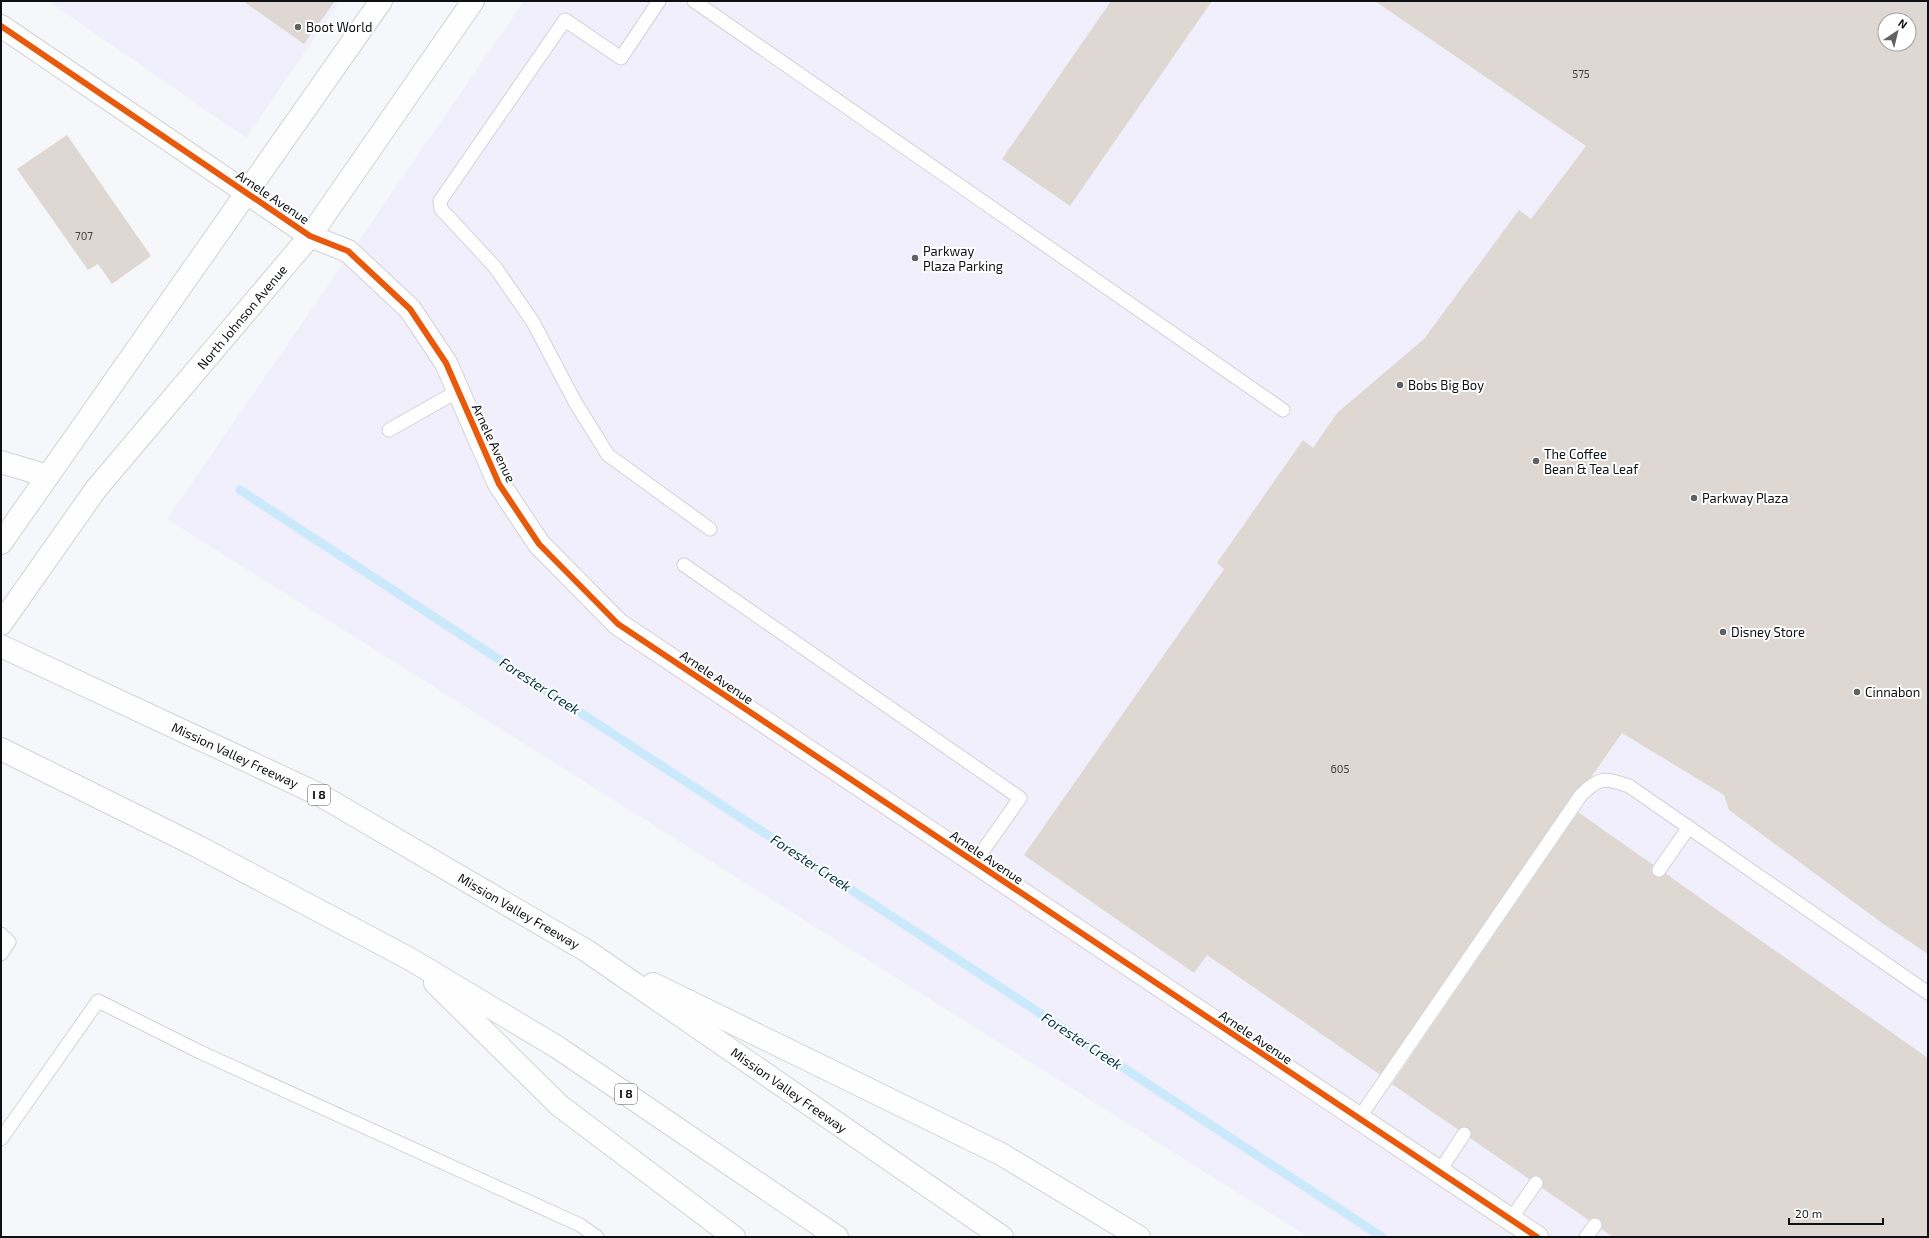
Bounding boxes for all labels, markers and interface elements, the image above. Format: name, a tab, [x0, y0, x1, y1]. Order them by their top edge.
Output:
north arrow	[1877, 12, 1917, 52]
text: N	[1896, 16, 1910, 31]
place label: Boot World	[306, 19, 373, 35]
marker: Boot World	[293, 22, 303, 32]
house number: 575	[1572, 67, 1590, 80]
street label: Arnele Avenue	[233, 167, 313, 227]
house number: 707	[75, 229, 93, 242]
place label: Parkway Plaza Parking	[923, 243, 1003, 274]
marker: Parkway Plaza Parking	[910, 253, 920, 263]
street label: North Johnson Avenue	[194, 261, 290, 373]
place label: Bobs Big Boy	[1408, 377, 1484, 393]
marker: Bobs Big Boy	[1395, 380, 1405, 390]
street label: Arnele Avenue	[469, 401, 519, 485]
place label: The Coffee Bean & Tea Leaf	[1544, 446, 1639, 477]
marker: The Coffee Bean & Tea Leaf	[1531, 456, 1541, 466]
place label: Parkway Plaza	[1702, 490, 1788, 506]
marker: Parkway Plaza	[1689, 493, 1699, 503]
place label: Disney Store	[1731, 624, 1805, 640]
marker: Disney Store	[1718, 627, 1728, 637]
street label: Arnele Avenue	[677, 647, 757, 707]
water label: Forester Creek	[497, 653, 584, 718]
place label: Cinnabon	[1865, 684, 1920, 700]
marker: Cinnabon	[1852, 687, 1862, 697]
street label: Mission Valley Freeway	[169, 719, 301, 791]
house number: 605	[1331, 762, 1350, 775]
road number: I 8	[308, 785, 330, 805]
street label: Arnele Avenue	[947, 827, 1027, 887]
water label: Forester Creek	[768, 830, 855, 895]
street label: Mission Valley Freeway	[455, 870, 583, 952]
street label: Arnele Avenue	[1216, 1007, 1296, 1067]
water label: Forester Creek	[1039, 1008, 1126, 1073]
street label: Mission Valley Freeway	[728, 1044, 850, 1136]
road number: I 8	[615, 1084, 637, 1104]
scale bar	[1789, 1200, 1883, 1226]
text: 20 m	[1795, 1206, 1822, 1220]

